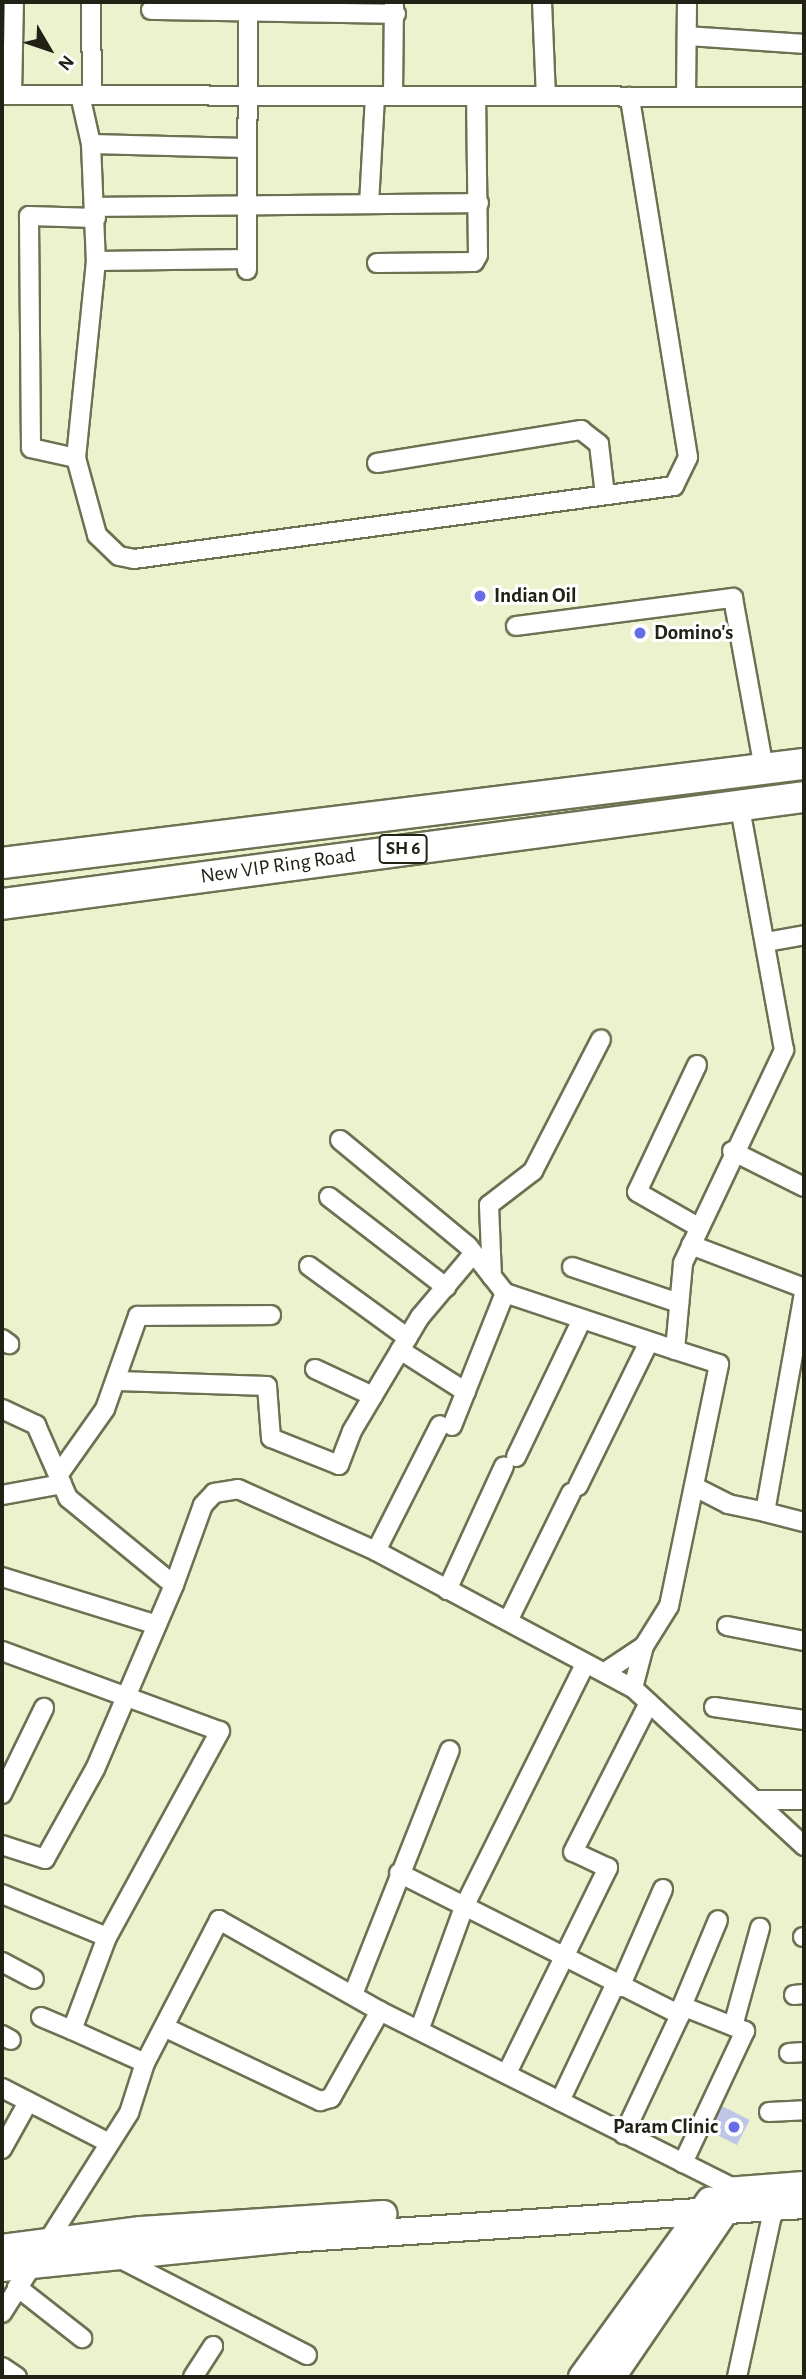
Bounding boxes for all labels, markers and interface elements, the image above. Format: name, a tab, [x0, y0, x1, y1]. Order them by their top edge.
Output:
north arrow	[14, 14, 84, 84]
text: N	[54, 51, 77, 74]
place label: Indian Oil	[494, 583, 576, 609]
marker: Indian Oil	[472, 588, 488, 604]
place label: Domino's	[654, 620, 733, 646]
marker: Domino's	[632, 625, 648, 641]
road number: SH 6	[378, 834, 428, 864]
street label: New VIP Ring Road	[199, 843, 357, 889]
place label: Param Clinic	[613, 2114, 718, 2140]
marker: Param Clinic	[724, 2117, 744, 2137]

